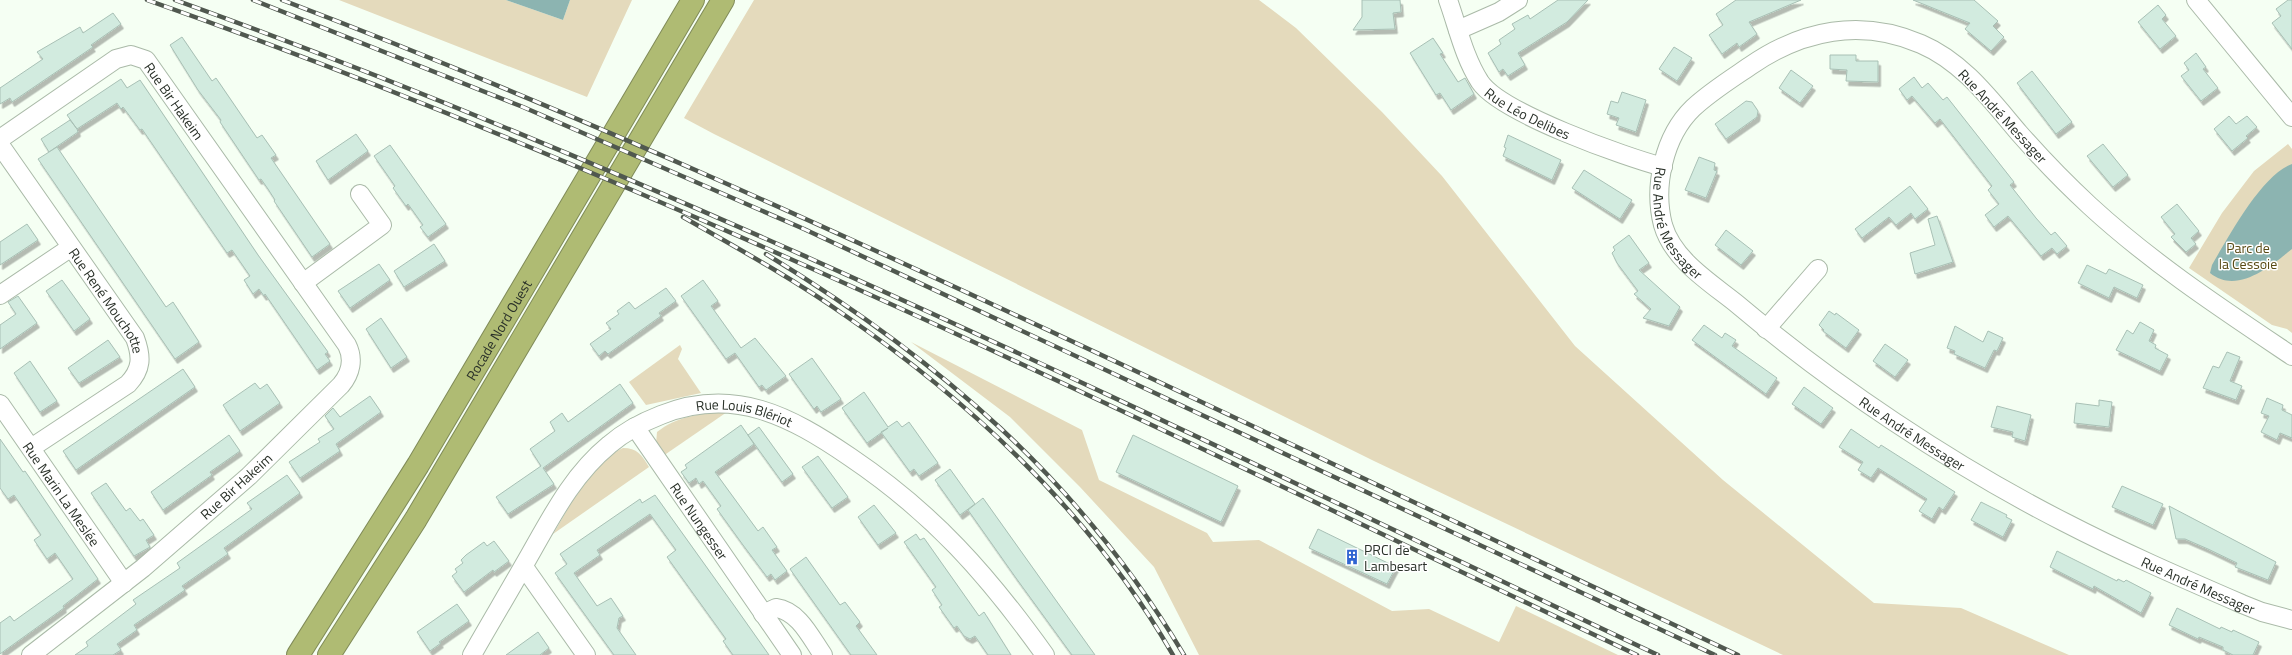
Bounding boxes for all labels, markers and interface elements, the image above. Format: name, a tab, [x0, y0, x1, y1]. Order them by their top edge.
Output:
street label: Rue Bir Hakeim	[140, 58, 209, 144]
street label: Rue André Messager	[1954, 64, 2052, 168]
street label: Rue Léo Delibes	[1481, 82, 1574, 144]
street label: Rue André Messager	[1649, 166, 1708, 284]
park label: Parc de la Cessoie	[2219, 237, 2277, 274]
street label: Rue René Mouchotte	[64, 243, 150, 355]
street label: Rocade Nord Ouest	[460, 275, 536, 384]
street label: Rue André Messager	[1856, 391, 1970, 475]
street label: Rue Louis Blériot	[694, 393, 797, 432]
street label: Rue Marin La Meslée	[18, 437, 106, 550]
street label: Rue Bir Hakeim	[195, 448, 277, 524]
street label: Rue Nungesser	[666, 478, 734, 564]
place label: PRCI de Lambesart	[1364, 539, 1427, 576]
building icon: PRCI de Lambesart	[1343, 548, 1361, 566]
street label: Rue André Messager	[2138, 550, 2259, 619]

